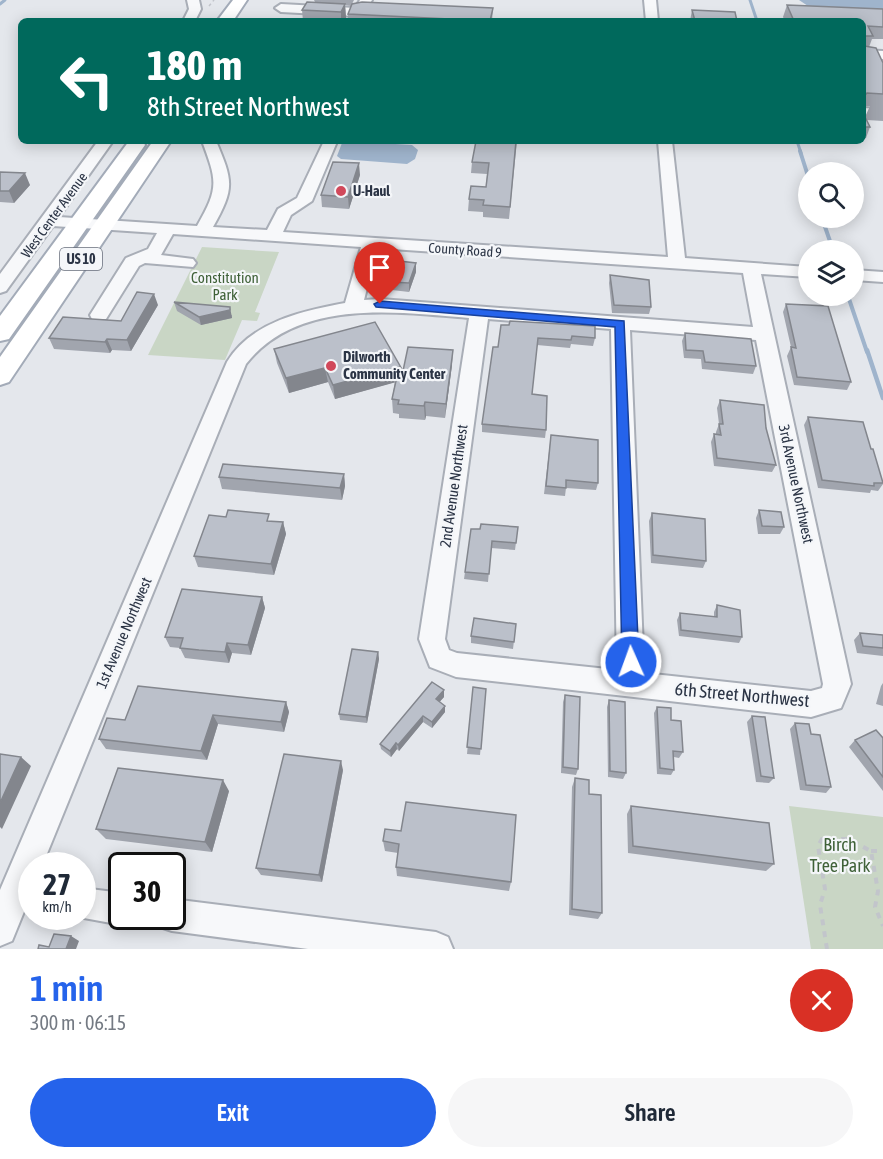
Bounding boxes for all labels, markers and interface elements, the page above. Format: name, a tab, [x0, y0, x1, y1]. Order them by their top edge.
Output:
text: 180 m	[147, 41, 242, 89]
icon: left	[48, 42, 126, 120]
text: 8th Street Northwest	[147, 91, 350, 122]
map controls	[798, 162, 864, 306]
button: search	[798, 162, 864, 228]
street label: West Center Avenue	[18, 169, 90, 261]
place label: U-Haul	[353, 183, 390, 199]
marker: U-Haul	[334, 184, 348, 198]
street label: County Road 9	[428, 239, 502, 261]
button: layers	[798, 240, 864, 306]
pin	[354, 242, 405, 304]
road number: US 10	[60, 248, 102, 270]
icon: arrive	[363, 251, 396, 284]
park label: Constitution Park	[191, 269, 259, 303]
place label: Dilworth Community Center	[343, 348, 446, 382]
marker: Dilworth Community Center	[324, 359, 338, 373]
street label: 2nd Avenue Northwest	[436, 423, 471, 549]
street label: 3rd Avenue Northwest	[776, 423, 817, 545]
street label: 1st Avenue Northwest	[92, 575, 155, 691]
position arrow	[599, 630, 663, 694]
street label: 6th Street Northwest	[674, 678, 810, 711]
park label: Birch Tree Park	[810, 834, 871, 876]
speed limit sign: 30	[108, 852, 186, 930]
text: 27	[43, 867, 71, 901]
text: km/h	[42, 898, 72, 915]
text: 1 min	[30, 967, 104, 1009]
button: close	[790, 969, 853, 1032]
text: 300 m · 06:15	[30, 1011, 126, 1034]
button: Exit	[30, 1078, 436, 1147]
button: Share	[448, 1078, 853, 1147]

